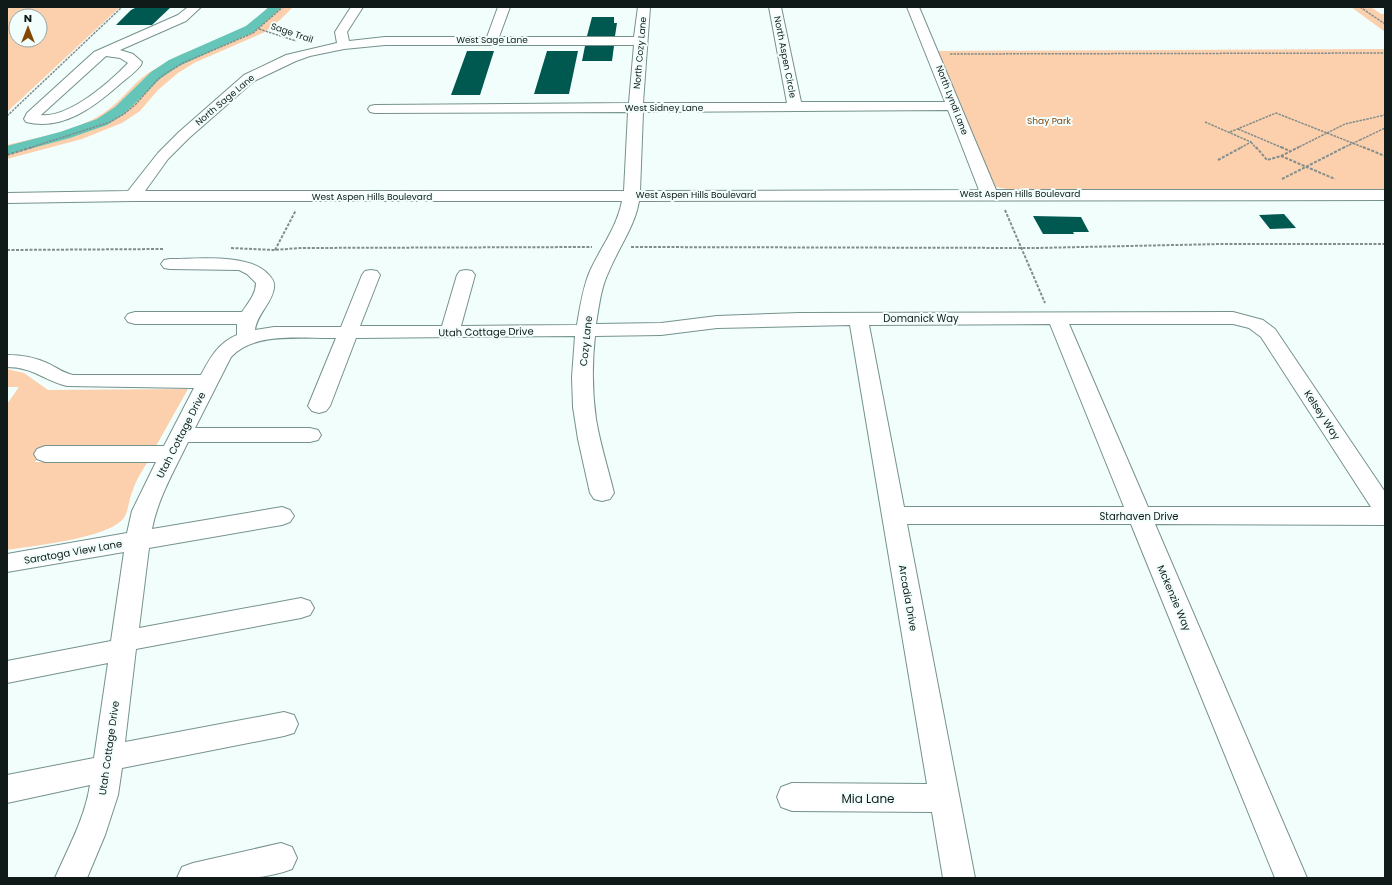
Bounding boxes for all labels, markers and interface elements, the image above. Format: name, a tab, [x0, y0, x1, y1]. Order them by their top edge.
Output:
north arrow	[8, 8, 48, 48]
text: N	[24, 10, 32, 26]
street label: North Aspen Circle	[771, 15, 799, 99]
street label: North Cozy Lane	[631, 16, 649, 90]
street label: Sage Trail	[269, 20, 315, 46]
street label: West Sage Lane	[456, 34, 528, 46]
street label: North Lyndi Lane	[933, 63, 971, 137]
street label: North Sage Lane	[193, 71, 257, 128]
street label: West Sidney Lane	[625, 102, 704, 114]
park label: Shay Park	[1027, 115, 1071, 127]
street label: West Aspen Hills Boulevard	[960, 188, 1080, 200]
street label: West Aspen Hills Boulevard	[636, 189, 756, 201]
street label: West Aspen Hills Boulevard	[312, 191, 432, 203]
street label: Domanick Way	[883, 311, 959, 326]
street label: Cozy Lane	[576, 315, 596, 367]
street label: Utah Cottage Drive	[438, 324, 534, 340]
street label: Kelsey Way	[1300, 387, 1344, 443]
street label: Utah Cottage Drive	[153, 389, 209, 481]
street label: Starhaven Drive	[1099, 509, 1179, 524]
street label: Saratoga View Lane	[23, 536, 123, 568]
street label: Mckenzie Way	[1153, 563, 1195, 634]
street label: Arcadia Drive	[895, 564, 921, 632]
street label: Utah Cottage Drive	[95, 700, 123, 796]
street label: Mia Lane	[841, 790, 895, 807]

